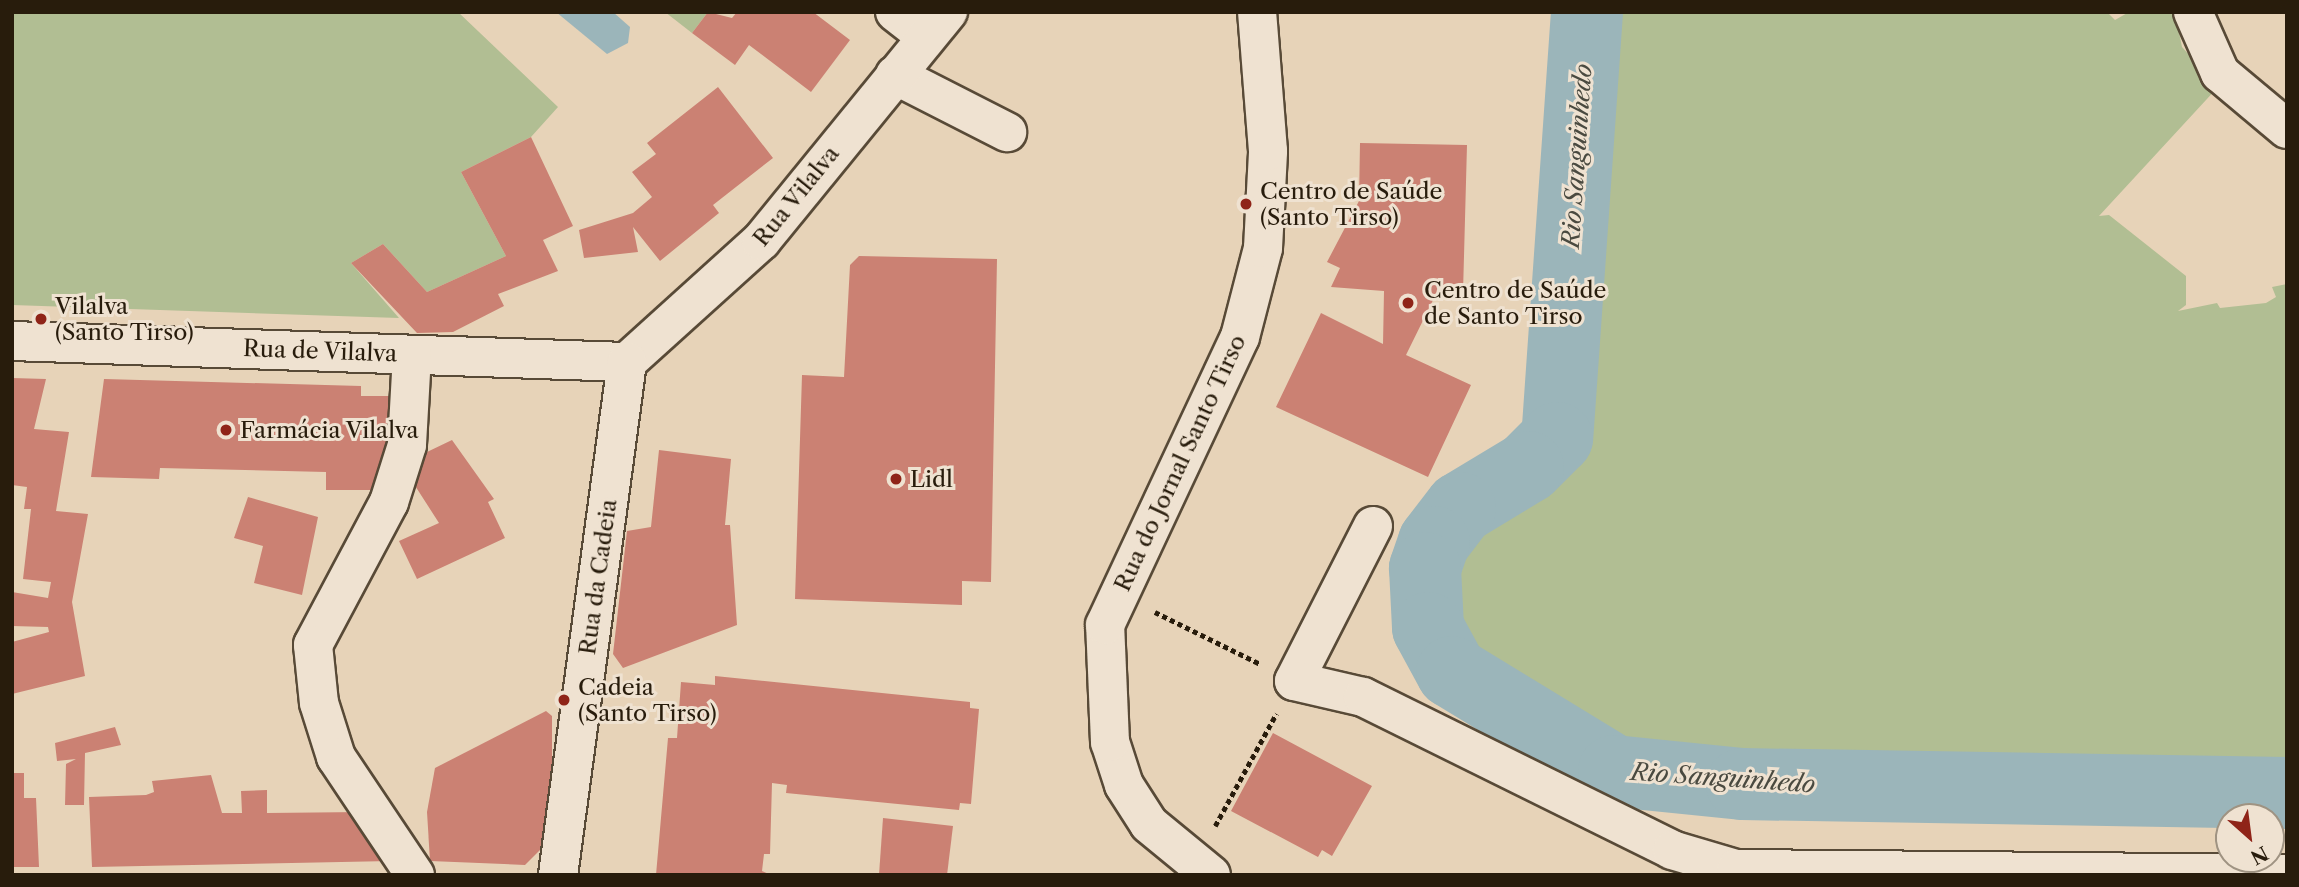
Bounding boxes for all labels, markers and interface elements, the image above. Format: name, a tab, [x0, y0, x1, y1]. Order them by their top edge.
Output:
water label: Rio Sanguinhedo	[1556, 63, 1598, 249]
street label: Rua Vilalva	[747, 140, 845, 252]
place label: Centro de Saúde (Santo Tirso)	[1260, 177, 1442, 231]
marker: Centro de Saúde (Santo Tirso)	[1238, 196, 1254, 212]
place label: Centro de Saúde de Santo Tirso	[1424, 276, 1606, 330]
place label: Vilalva (Santo Tirso)	[55, 292, 194, 346]
marker: Centro de Saúde de Santo Tirso	[1398, 293, 1418, 313]
marker: Vilalva (Santo Tirso)	[33, 311, 49, 327]
street label: Rua do Jornal Santo Tirso	[1108, 330, 1252, 596]
street label: Rua de Vilalva	[242, 334, 398, 368]
place label: Farmácia Vilalva	[240, 416, 420, 444]
marker: Farmácia Vilalva	[218, 422, 234, 438]
place label: Lidl	[910, 465, 953, 493]
marker: Lidl	[888, 471, 904, 487]
street label: Rua da Cadeia	[573, 497, 623, 657]
place label: Cadeia (Santo Tirso)	[578, 673, 717, 727]
marker: Cadeia (Santo Tirso)	[556, 692, 572, 708]
water label: Rio Sanguinhedo	[1630, 757, 1816, 799]
north arrow	[2215, 803, 2285, 873]
text: N	[2246, 841, 2272, 869]

